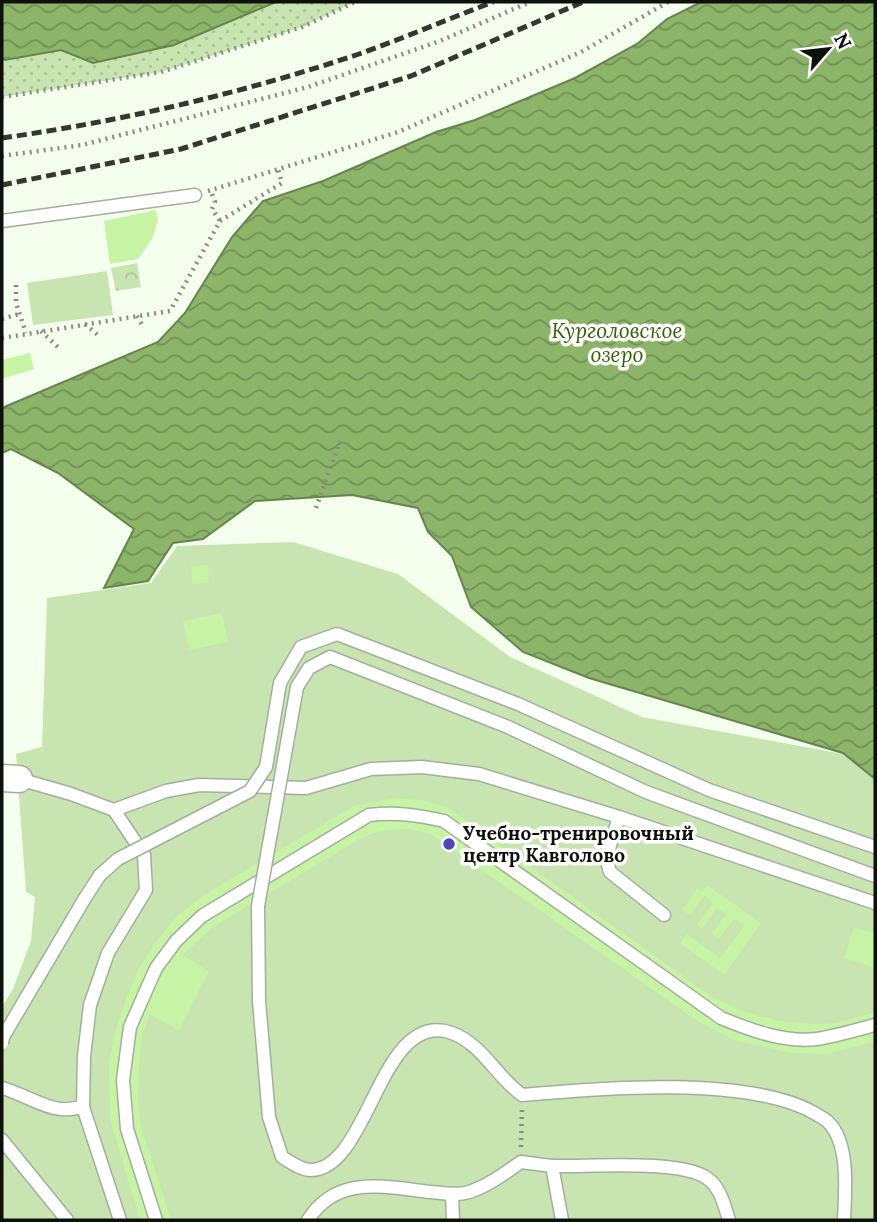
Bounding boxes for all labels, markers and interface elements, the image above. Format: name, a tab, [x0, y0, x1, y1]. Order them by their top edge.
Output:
north arrow	[793, 14, 863, 84]
text: N	[829, 29, 857, 53]
water label: Курголовское озеро	[552, 317, 682, 368]
place label: Учебно-тренировочный центр Кавголово	[463, 821, 694, 867]
marker: Учебно-тренировочный центр Кавголово	[441, 836, 457, 852]

